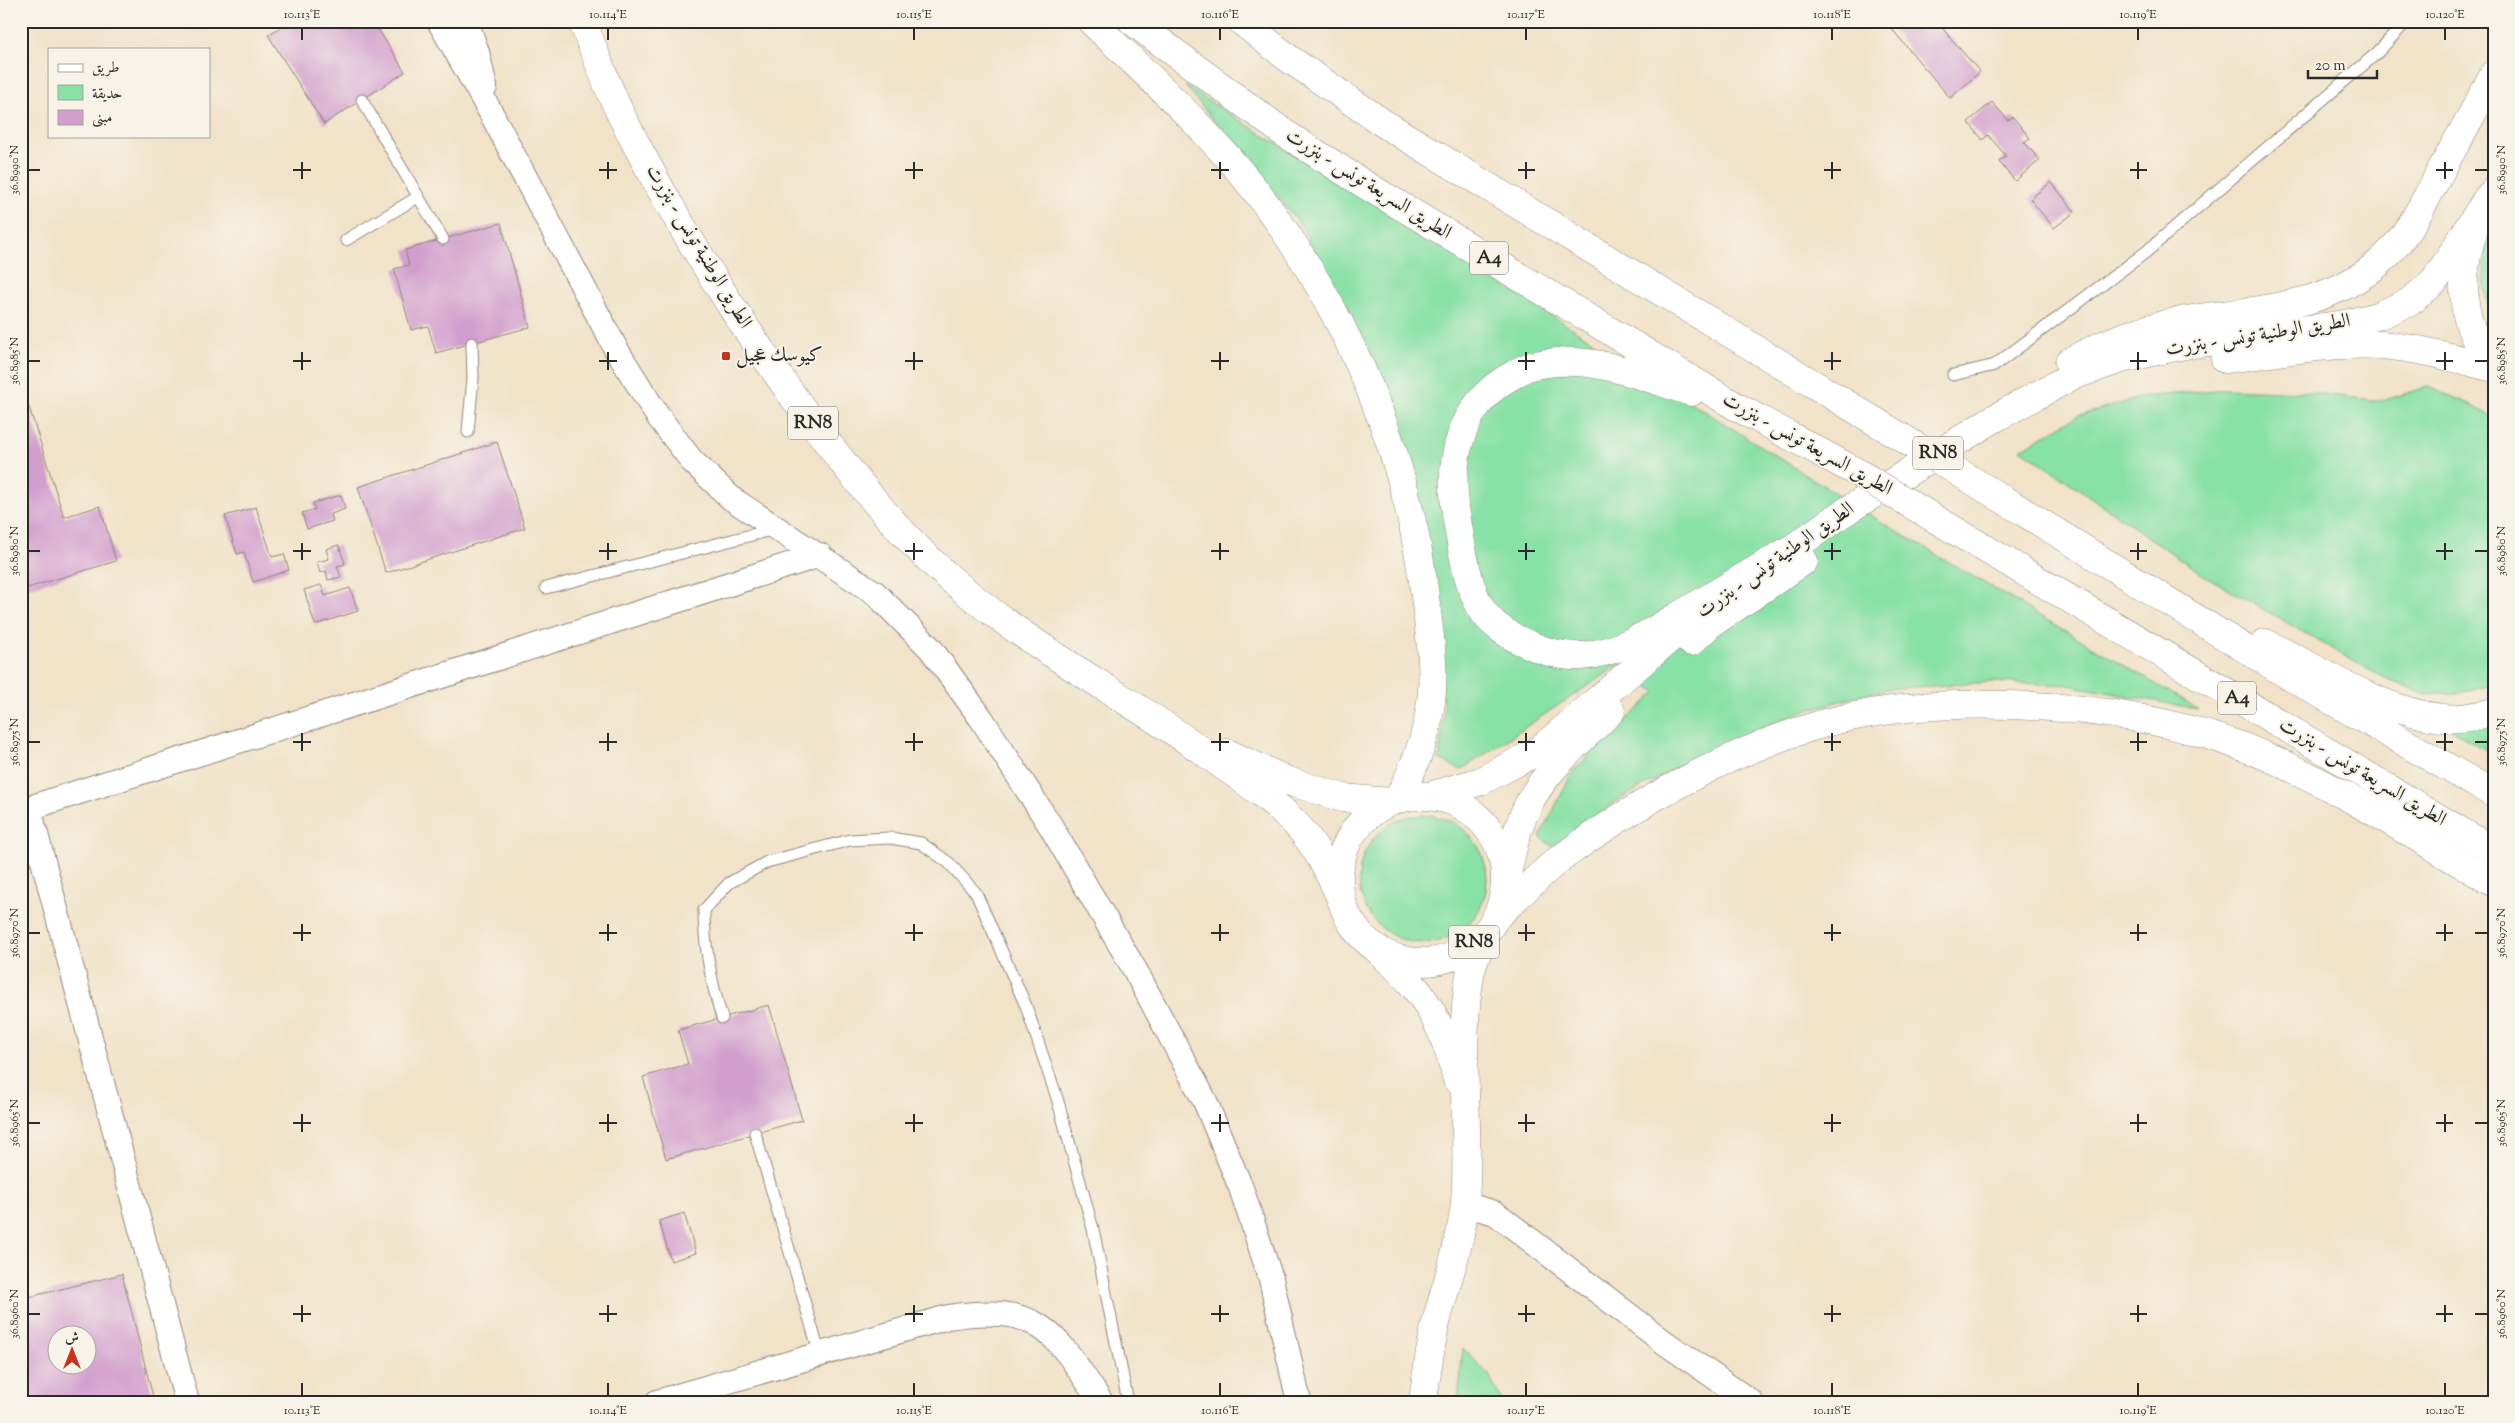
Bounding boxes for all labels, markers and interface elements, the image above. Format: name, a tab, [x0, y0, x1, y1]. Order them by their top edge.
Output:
text: 10.113°E	[284, 6, 321, 24]
text: 10.114°E	[589, 6, 627, 24]
text: 10.115°E	[896, 6, 933, 24]
text: 10.116°E	[1201, 6, 1239, 24]
text: 10.117°E	[1507, 6, 1546, 24]
text: 10.118°E	[1813, 6, 1852, 24]
text: 10.119°E	[2120, 6, 2157, 24]
text: 10.120°E	[2425, 6, 2465, 24]
legend	[48, 48, 210, 138]
scale bar	[2308, 48, 2376, 80]
text: 20 m	[2315, 56, 2346, 77]
text: طريق	[92, 58, 119, 79]
text: حديقة	[92, 84, 122, 105]
text: مبنى	[92, 108, 112, 129]
street label: الطريق السريعة تونس - بنزرت	[1279, 122, 1457, 248]
text: 36.8990°N	[6, 145, 24, 195]
text: 36.8990°N	[2493, 145, 2511, 195]
street label: الطريق الوطنية تونس - بنزرت	[637, 159, 759, 335]
road number: A4	[1470, 242, 1508, 274]
street label: الطريق الوطنية تونس - بنزرت	[2163, 307, 2353, 365]
text: 36.8985°N	[6, 337, 24, 385]
text: 36.8985°N	[2493, 337, 2511, 385]
place label: كيوسك عجيل	[736, 342, 823, 371]
marker: كيوسك عجيل	[720, 350, 732, 362]
street label: الطريق السريعة تونس - بنزرت	[1716, 386, 1898, 504]
road number: RN8	[788, 406, 838, 439]
road number: RN8	[1913, 436, 1963, 469]
street label: الطريق الوطنية تونس - بنزرت	[1691, 496, 1861, 626]
text: 36.8980°N	[6, 526, 24, 576]
text: 36.8980°N	[2493, 526, 2511, 576]
road number: A4	[2218, 681, 2256, 714]
street label: الطريق السريعة تونس - بنزرت	[2273, 711, 2451, 835]
text: 36.8975°N	[6, 718, 24, 766]
text: 36.8975°N	[2493, 718, 2511, 766]
text: 36.8970°N	[6, 908, 24, 958]
text: 36.8970°N	[2493, 908, 2511, 958]
road number: RN8	[1449, 926, 1499, 959]
text: 36.8965°N	[6, 1099, 24, 1147]
text: 36.8965°N	[2493, 1099, 2511, 1147]
text: 36.8960°N	[6, 1289, 24, 1339]
text: 36.8960°N	[2493, 1289, 2511, 1339]
north arrow	[48, 1326, 98, 1376]
text: ش	[65, 1329, 79, 1349]
text: 10.113°E	[284, 1402, 321, 1420]
text: 10.114°E	[589, 1402, 627, 1420]
text: 10.115°E	[896, 1402, 933, 1420]
text: 10.116°E	[1201, 1402, 1239, 1420]
text: 10.117°E	[1507, 1402, 1546, 1420]
text: 10.118°E	[1813, 1402, 1852, 1420]
text: 10.119°E	[2120, 1402, 2157, 1420]
text: 10.120°E	[2425, 1402, 2465, 1420]

